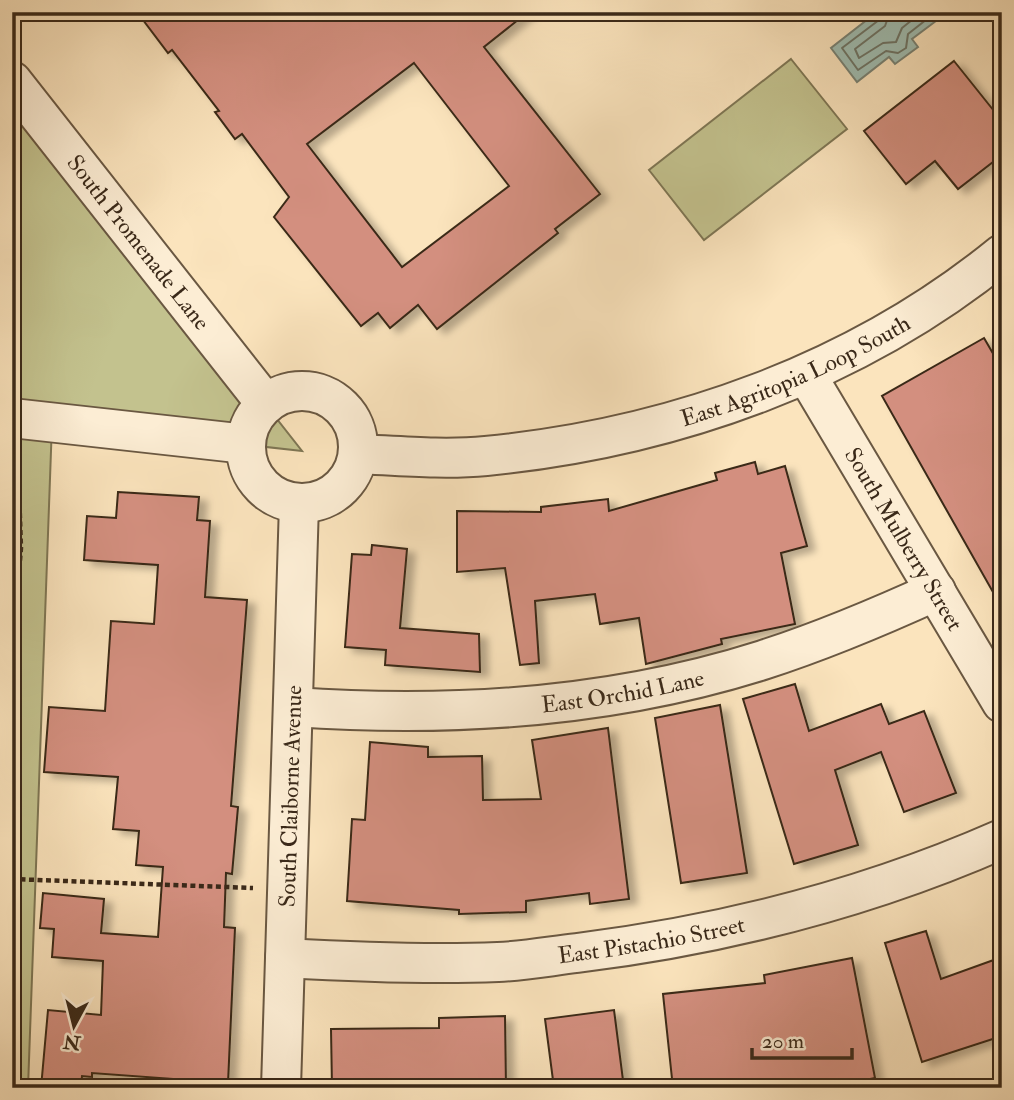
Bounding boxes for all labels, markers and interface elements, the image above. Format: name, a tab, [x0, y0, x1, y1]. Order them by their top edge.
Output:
street label: South Promenade Lane	[60, 149, 216, 336]
street label: East Agritopia Loop South	[677, 308, 916, 433]
street label: South Mulberry Street	[838, 442, 970, 636]
street label: East Orchid Lane	[540, 663, 707, 720]
street label: South Claiborne Avenue	[273, 684, 308, 908]
street label: East Pistachio Street	[556, 910, 748, 970]
north arrow	[38, 992, 108, 1062]
scale bar	[752, 1016, 851, 1060]
text: 20 m	[762, 1028, 804, 1055]
text: N	[61, 1029, 83, 1055]

